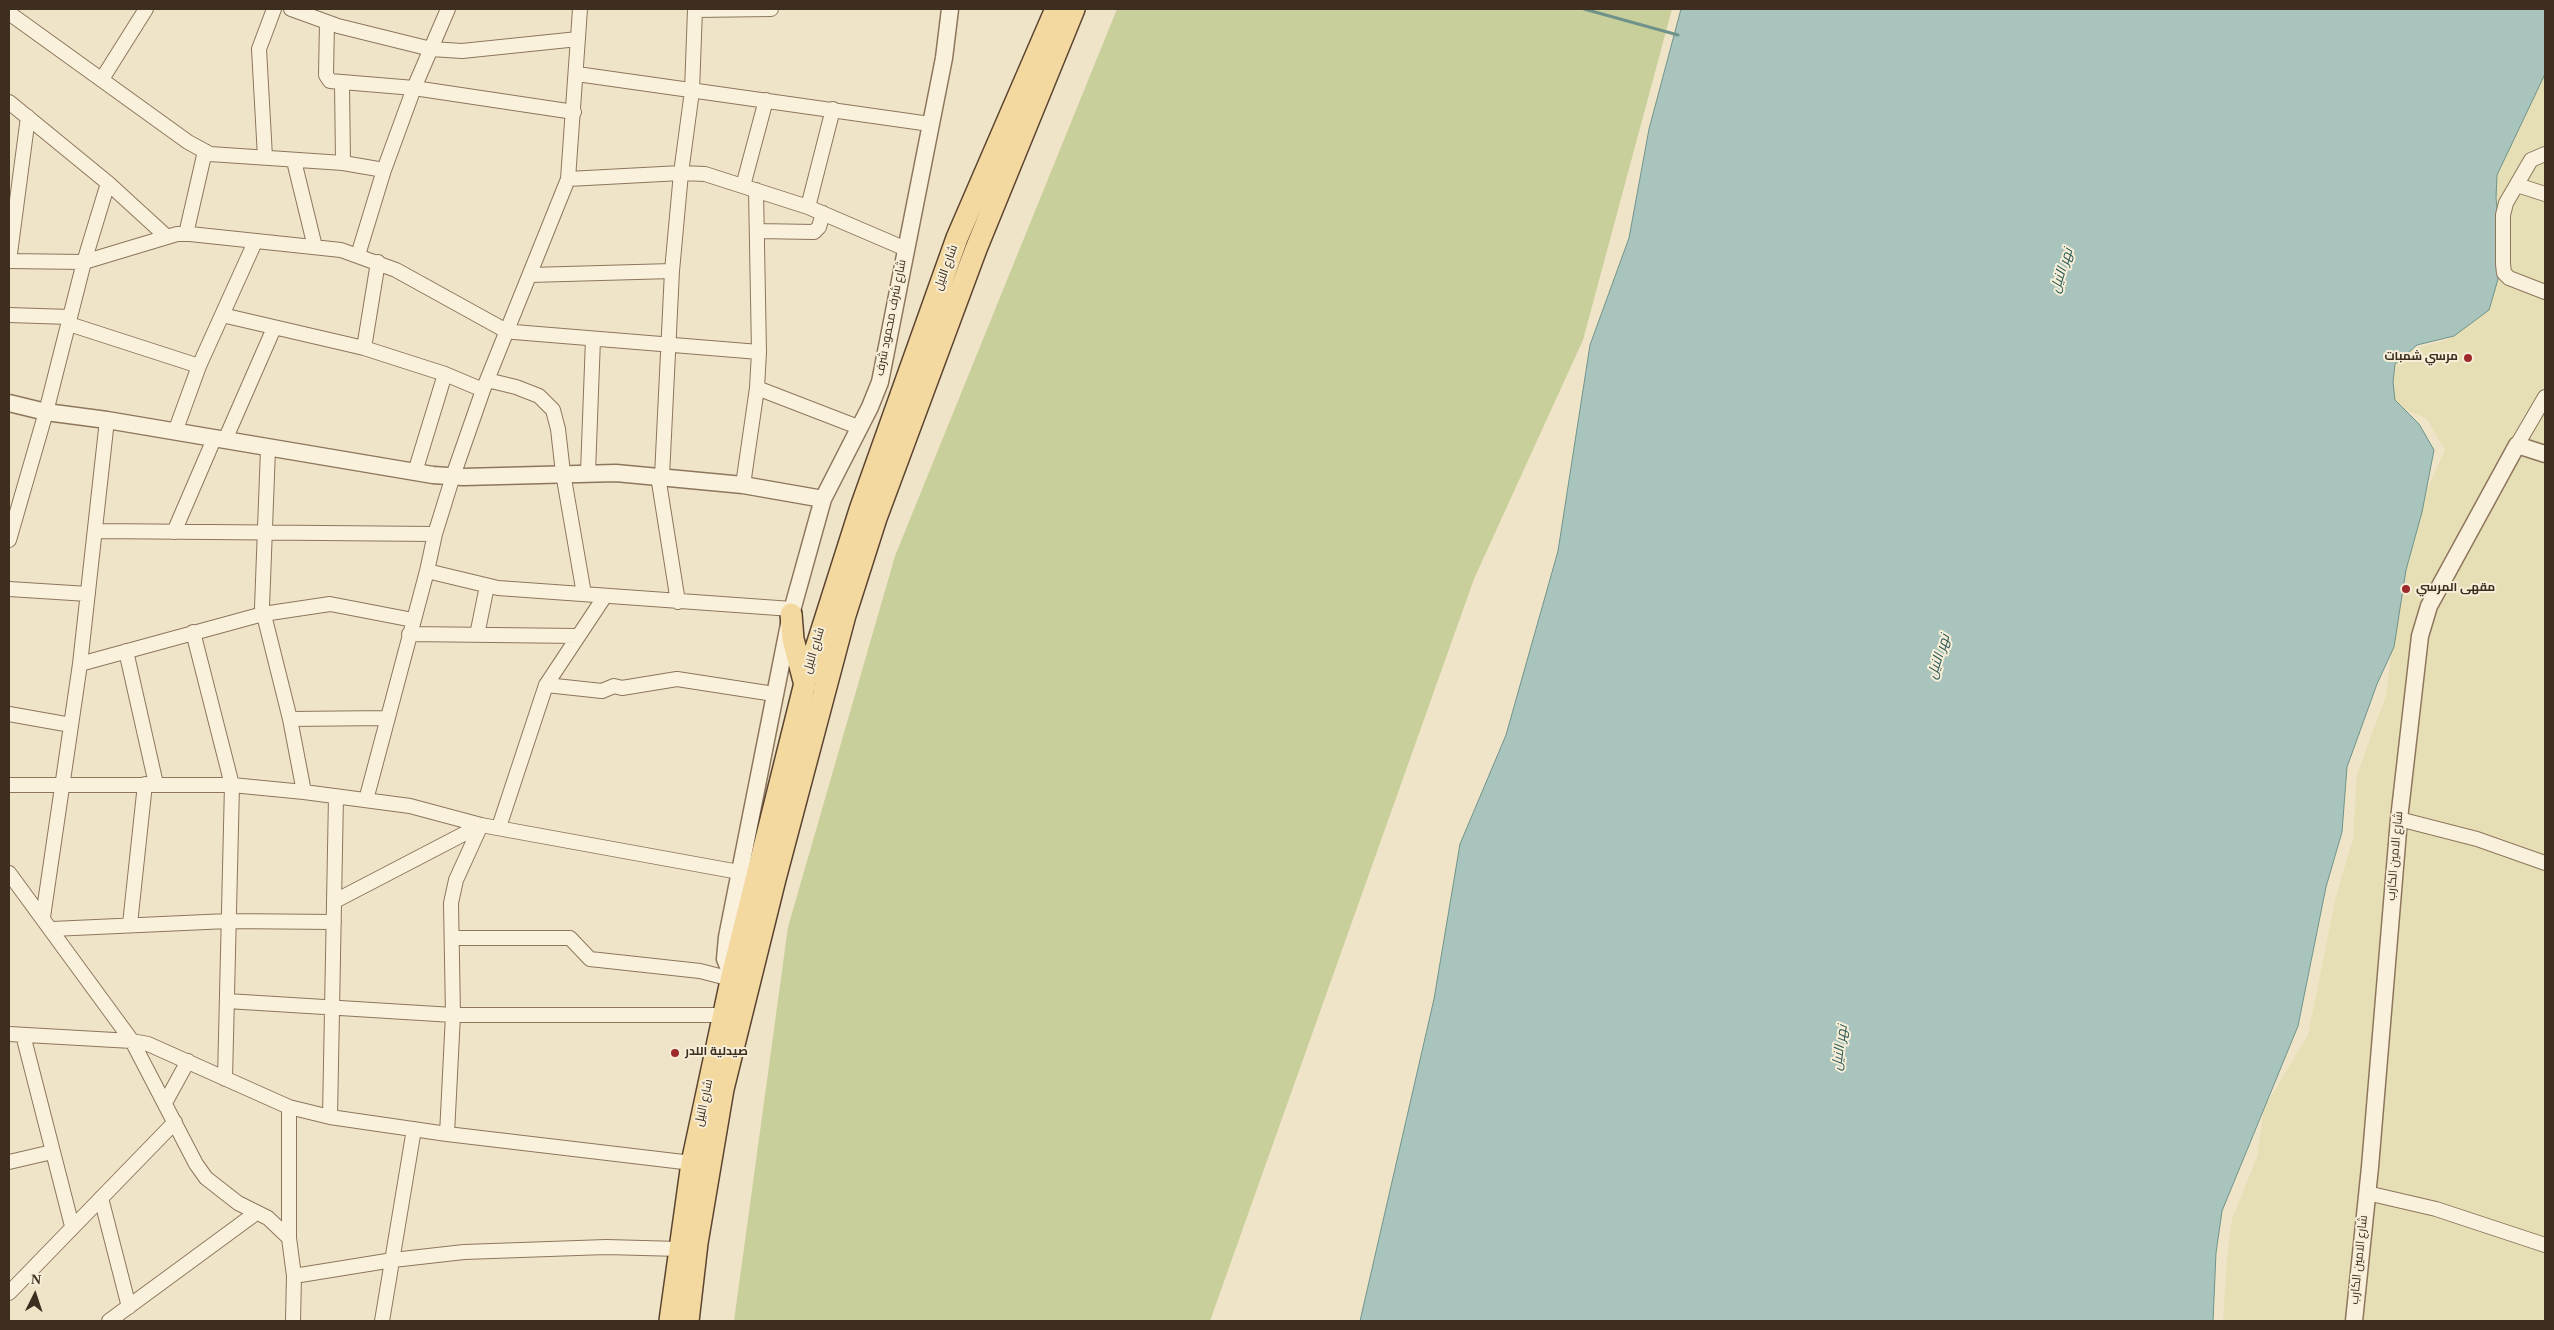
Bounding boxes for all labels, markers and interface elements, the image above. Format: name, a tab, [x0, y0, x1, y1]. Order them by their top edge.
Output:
street label: شارع النيل	[932, 243, 962, 293]
water label: نهر النيل	[2048, 247, 2078, 295]
street label: شارع شرف محمود شرف	[874, 259, 910, 377]
place label: مرسي شمبات	[2385, 351, 2458, 365]
marker: مرسي شمبات	[2462, 352, 2474, 364]
place label: مقهى المرسي	[2416, 582, 2495, 596]
marker: مقهى المرسي	[2400, 583, 2412, 595]
street label: شارع النيل	[801, 626, 829, 676]
water label: نهر النيل	[1925, 633, 1955, 681]
street label: شارع الامين الكارب	[2385, 811, 2407, 901]
water label: نهر النيل	[1829, 1024, 1853, 1072]
place label: صيدلية اللدر	[685, 1046, 748, 1060]
marker: صيدلية اللدر	[669, 1047, 681, 1059]
street label: شارع النيل	[693, 1078, 717, 1128]
street label: شارع الامين الكارب	[2348, 1215, 2372, 1305]
north arrow	[10, 1270, 60, 1320]
text: N	[31, 1272, 42, 1287]

